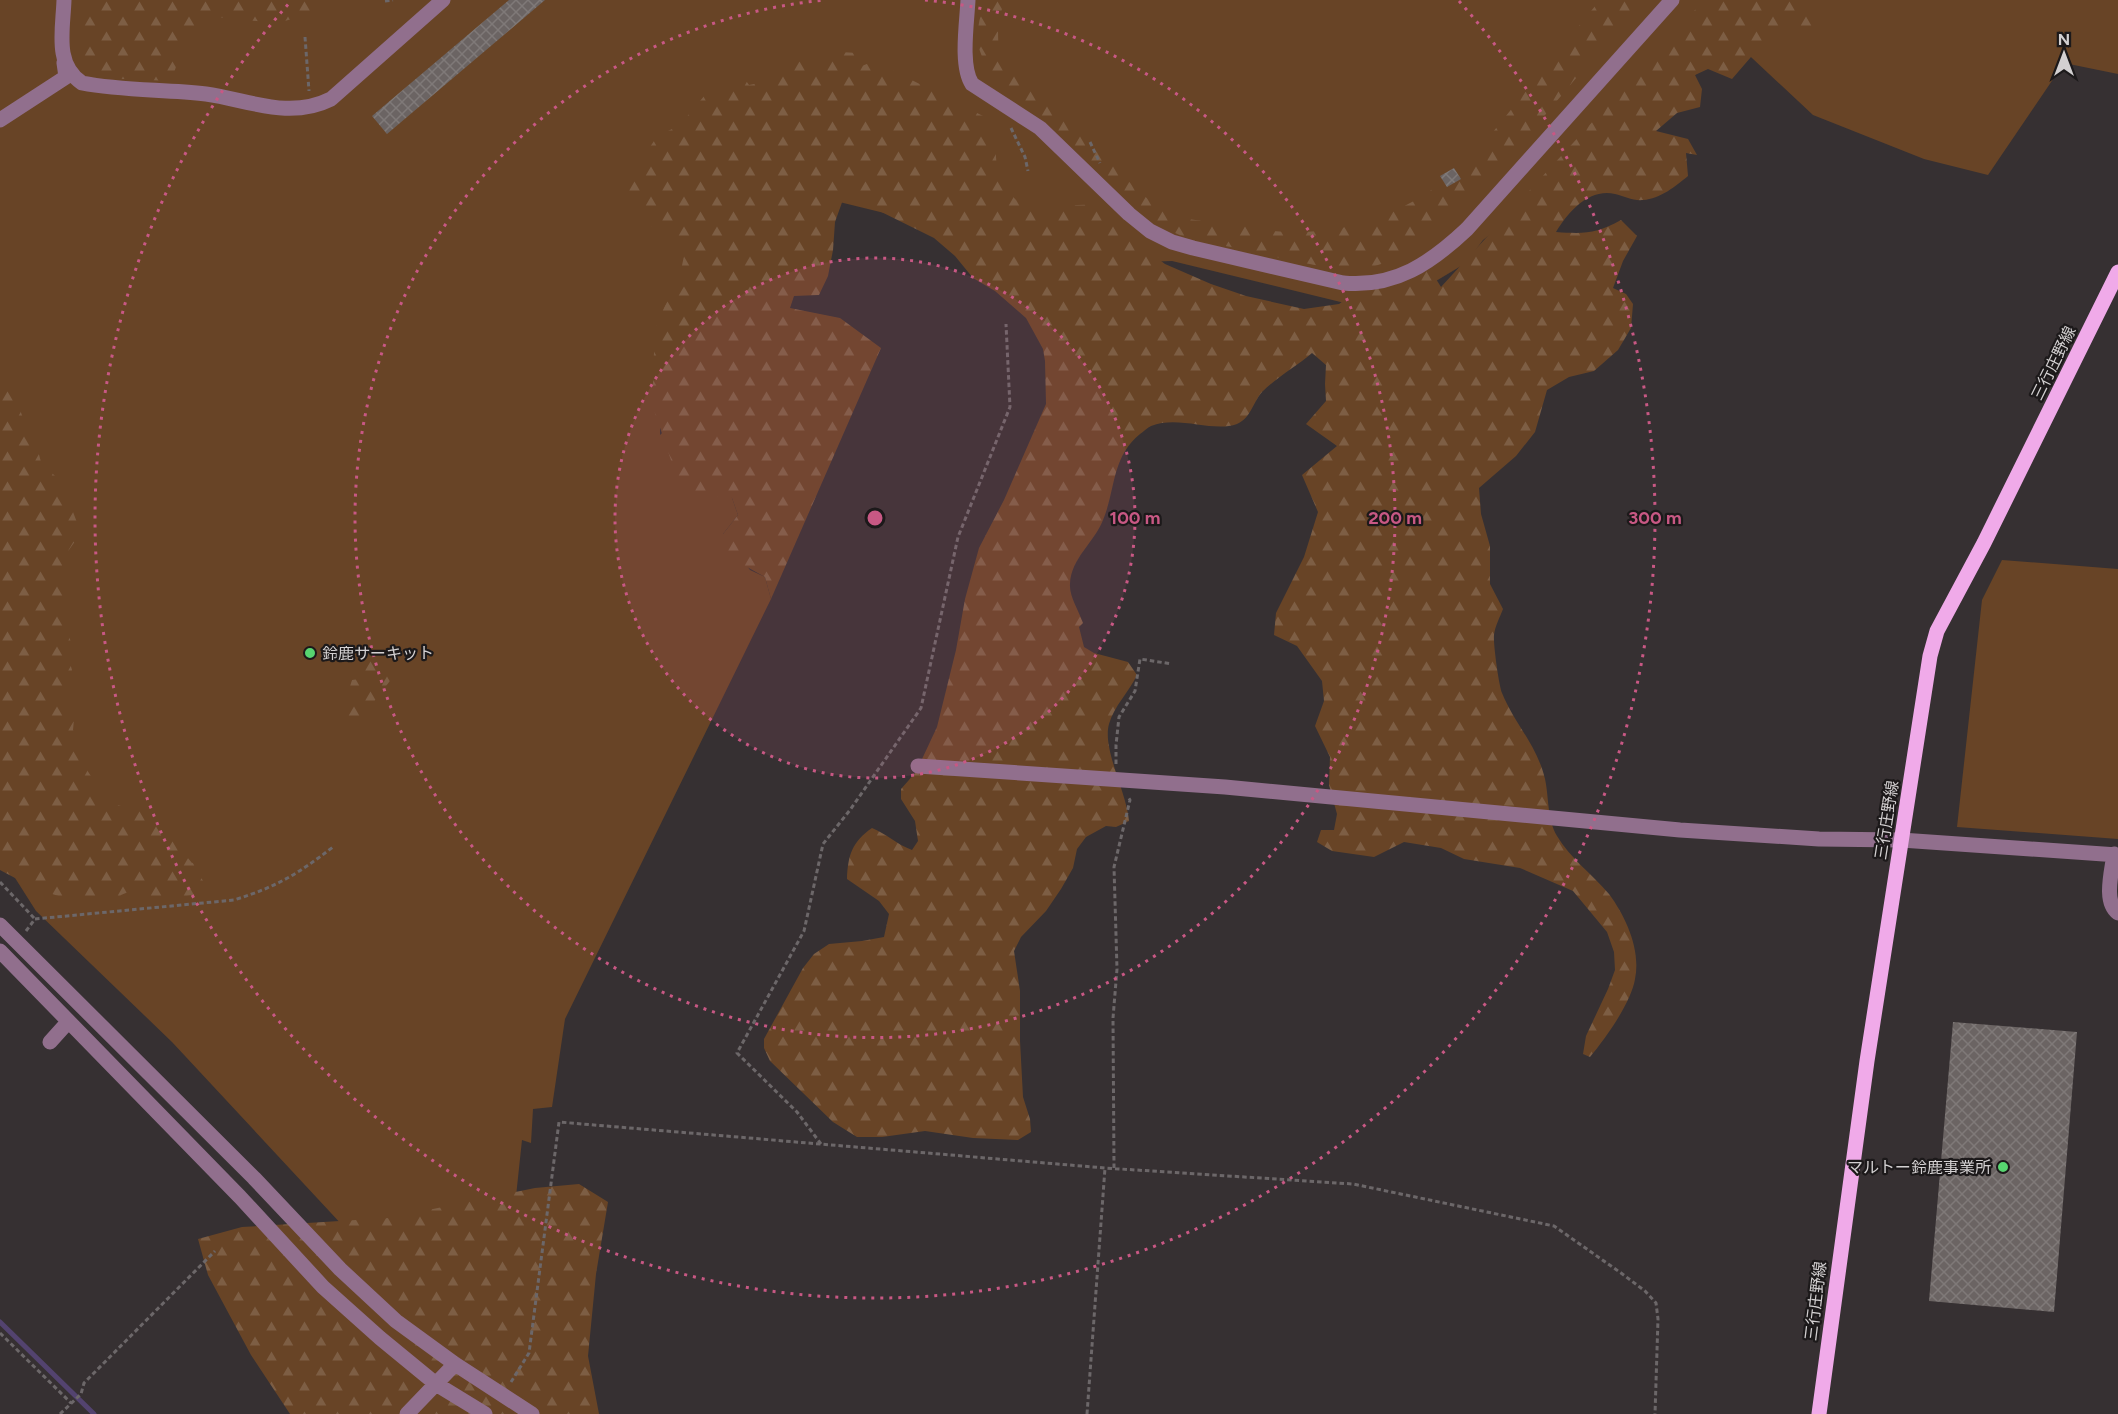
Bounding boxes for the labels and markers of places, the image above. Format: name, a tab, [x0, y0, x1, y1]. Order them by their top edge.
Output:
centre of rings	[865, 508, 885, 528]
place label: 鈴鹿サーキット	[322, 644, 434, 663]
marker: 鈴鹿サーキット	[303, 646, 317, 660]
place label: マルトー鈴鹿事業所	[1847, 1158, 1991, 1177]
marker: マルトー鈴鹿事業所	[1996, 1160, 2010, 1174]

